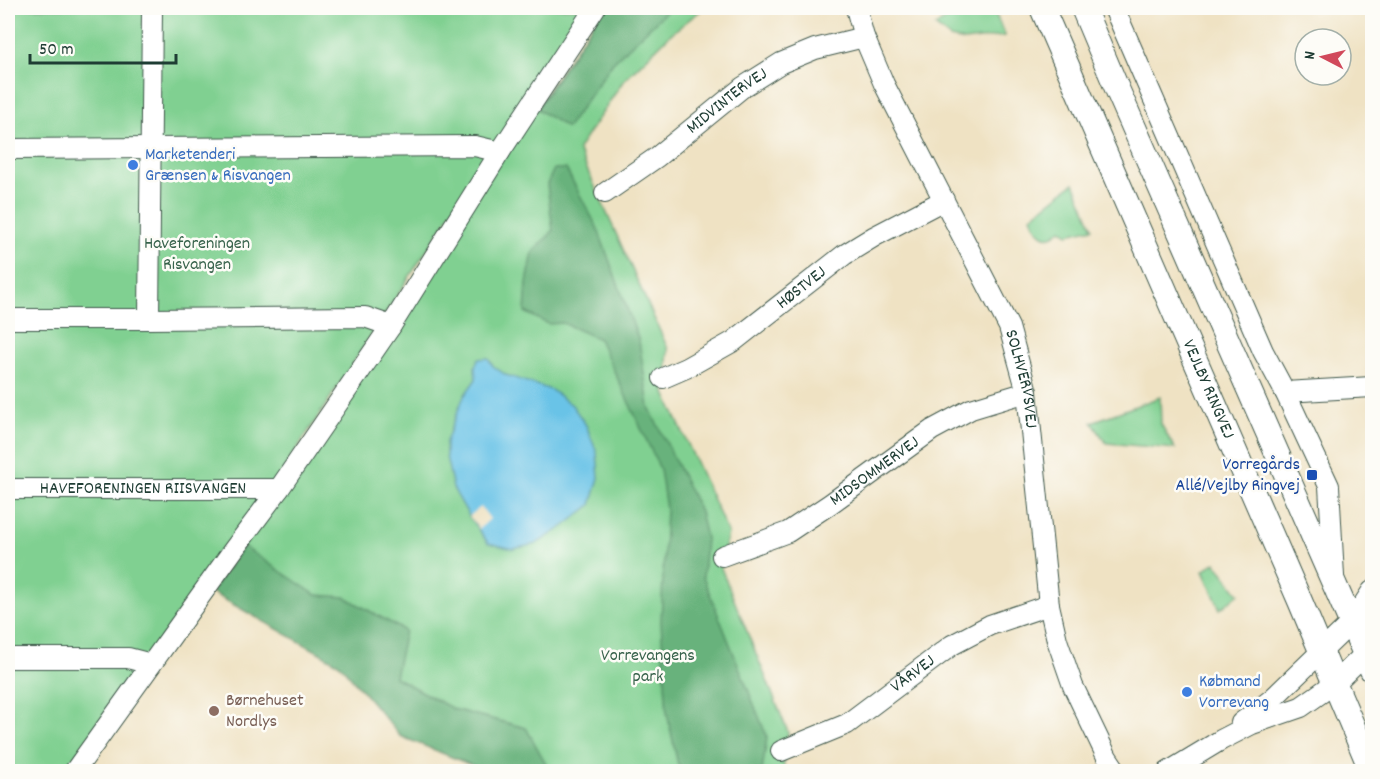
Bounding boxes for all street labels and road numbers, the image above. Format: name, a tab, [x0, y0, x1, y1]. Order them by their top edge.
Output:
street label: MIDVINTERVEJ	[681, 62, 772, 140]
street label: HØSTVEJ	[771, 261, 832, 316]
street label: SOLHVERVSVEJ	[998, 327, 1043, 430]
street label: VEJLBY RINGVEJ	[1175, 336, 1241, 443]
street label: MIDSOMMERVEJ	[825, 431, 925, 513]
street label: HAVEFORENINGEN RIISVANGEN	[40, 477, 246, 502]
street label: VÅRVEJ	[886, 649, 941, 699]

